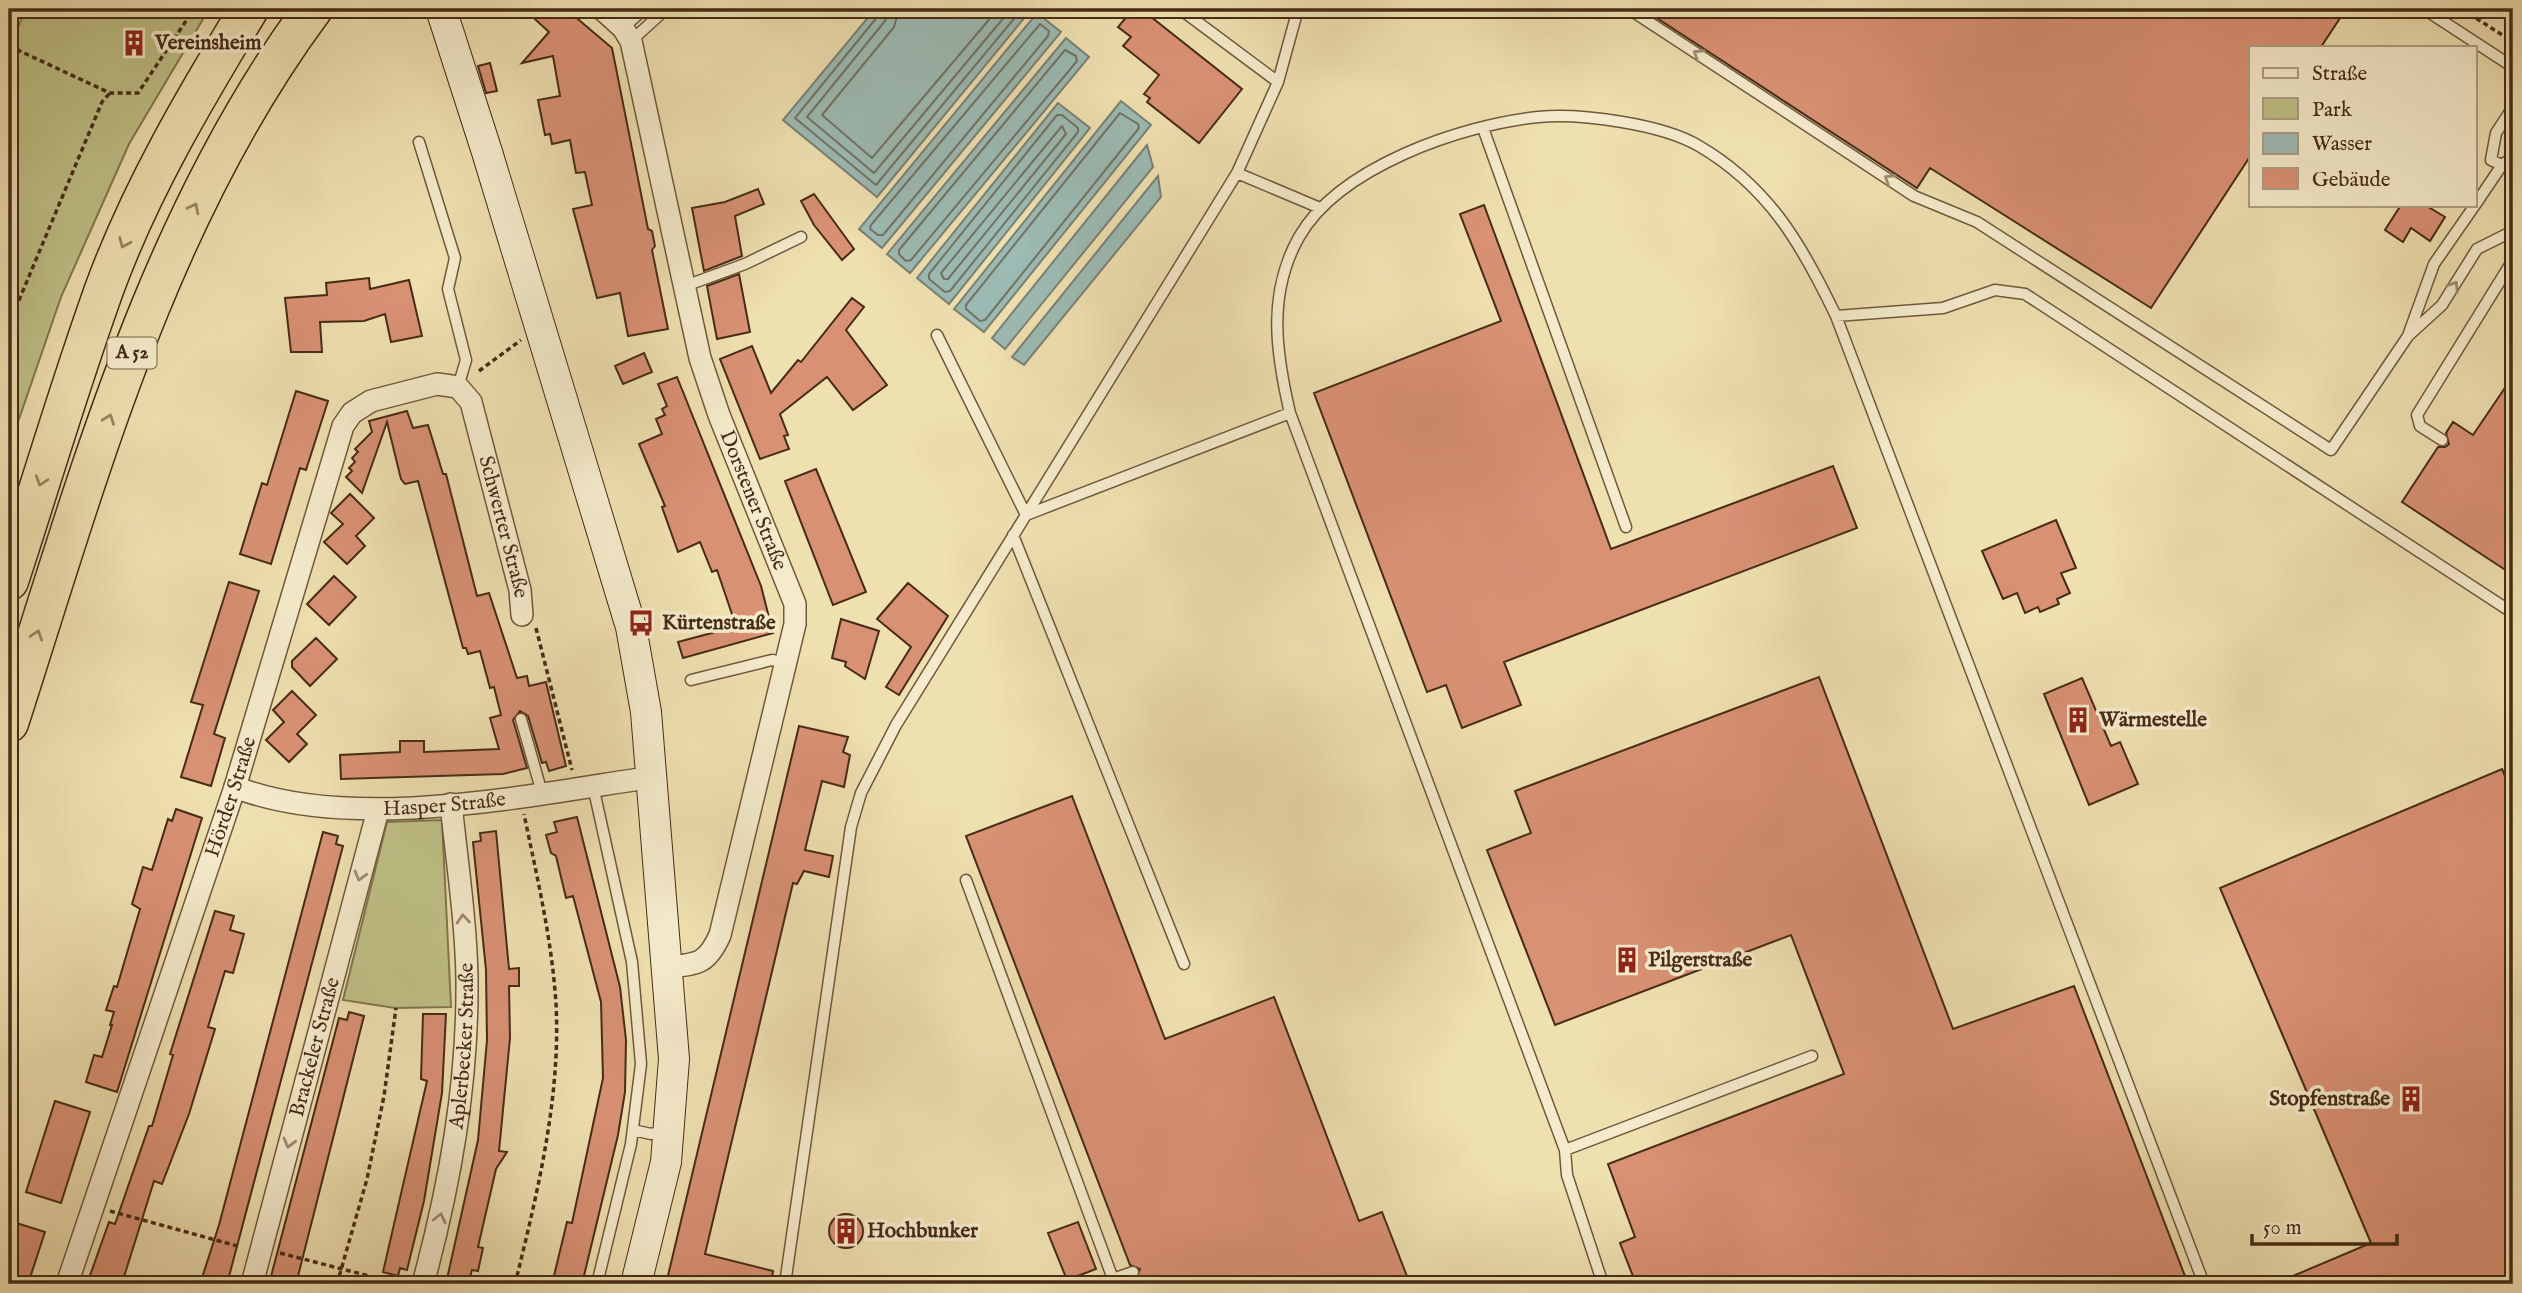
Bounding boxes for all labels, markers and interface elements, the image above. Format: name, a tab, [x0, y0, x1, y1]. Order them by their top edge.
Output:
building icon: Vereinsheim	[119, 28, 149, 58]
place label: Vereinsheim	[154, 30, 262, 57]
legend	[2249, 46, 2476, 206]
one-way arrow	[1693, 49, 1706, 62]
text: Straße	[2312, 61, 2368, 88]
text: Park	[2312, 97, 2353, 124]
text: Wasser	[2312, 131, 2372, 158]
text: Gebäude	[2312, 167, 2391, 194]
one-way arrow	[1883, 174, 1896, 187]
one-way arrow	[186, 203, 200, 215]
one-way arrow	[118, 237, 132, 249]
one-way arrow	[2445, 281, 2458, 294]
road number: A 52	[108, 338, 156, 368]
one-way arrow	[101, 413, 115, 425]
street label: Dorstener Straße	[713, 426, 794, 575]
street label: Schwerter Straße	[472, 453, 534, 599]
one-way arrow	[35, 475, 50, 487]
bus stop icon: Kürtenstraße	[626, 608, 656, 638]
place label: Kürtenstraße	[662, 610, 776, 637]
one-way arrow	[29, 629, 44, 641]
building icon: Wärmestelle	[2063, 705, 2093, 735]
place label: Wärmestelle	[2098, 707, 2207, 734]
street label: Hörder Straße	[199, 733, 263, 861]
street label: Hasper Straße	[383, 786, 508, 822]
one-way arrow	[354, 869, 368, 881]
one-way arrow	[456, 914, 471, 925]
building icon: Pilgerstraße	[1612, 945, 1642, 975]
place label: Pilgerstraße	[1648, 947, 1752, 974]
street label: Aplerbecker Straße	[443, 962, 481, 1132]
street label: Brackeler Straße	[283, 974, 346, 1120]
building icon: Stopfenstraße	[2396, 1084, 2426, 1114]
place label: Stopfenstraße	[2269, 1086, 2390, 1113]
one-way arrow	[283, 1137, 297, 1149]
scale bar	[2252, 1202, 2398, 1246]
one-way arrow	[432, 1212, 447, 1224]
text: 50 m	[2263, 1215, 2302, 1242]
building icon: Hochbunker	[831, 1216, 861, 1246]
place label: Hochbunker	[867, 1218, 978, 1245]

